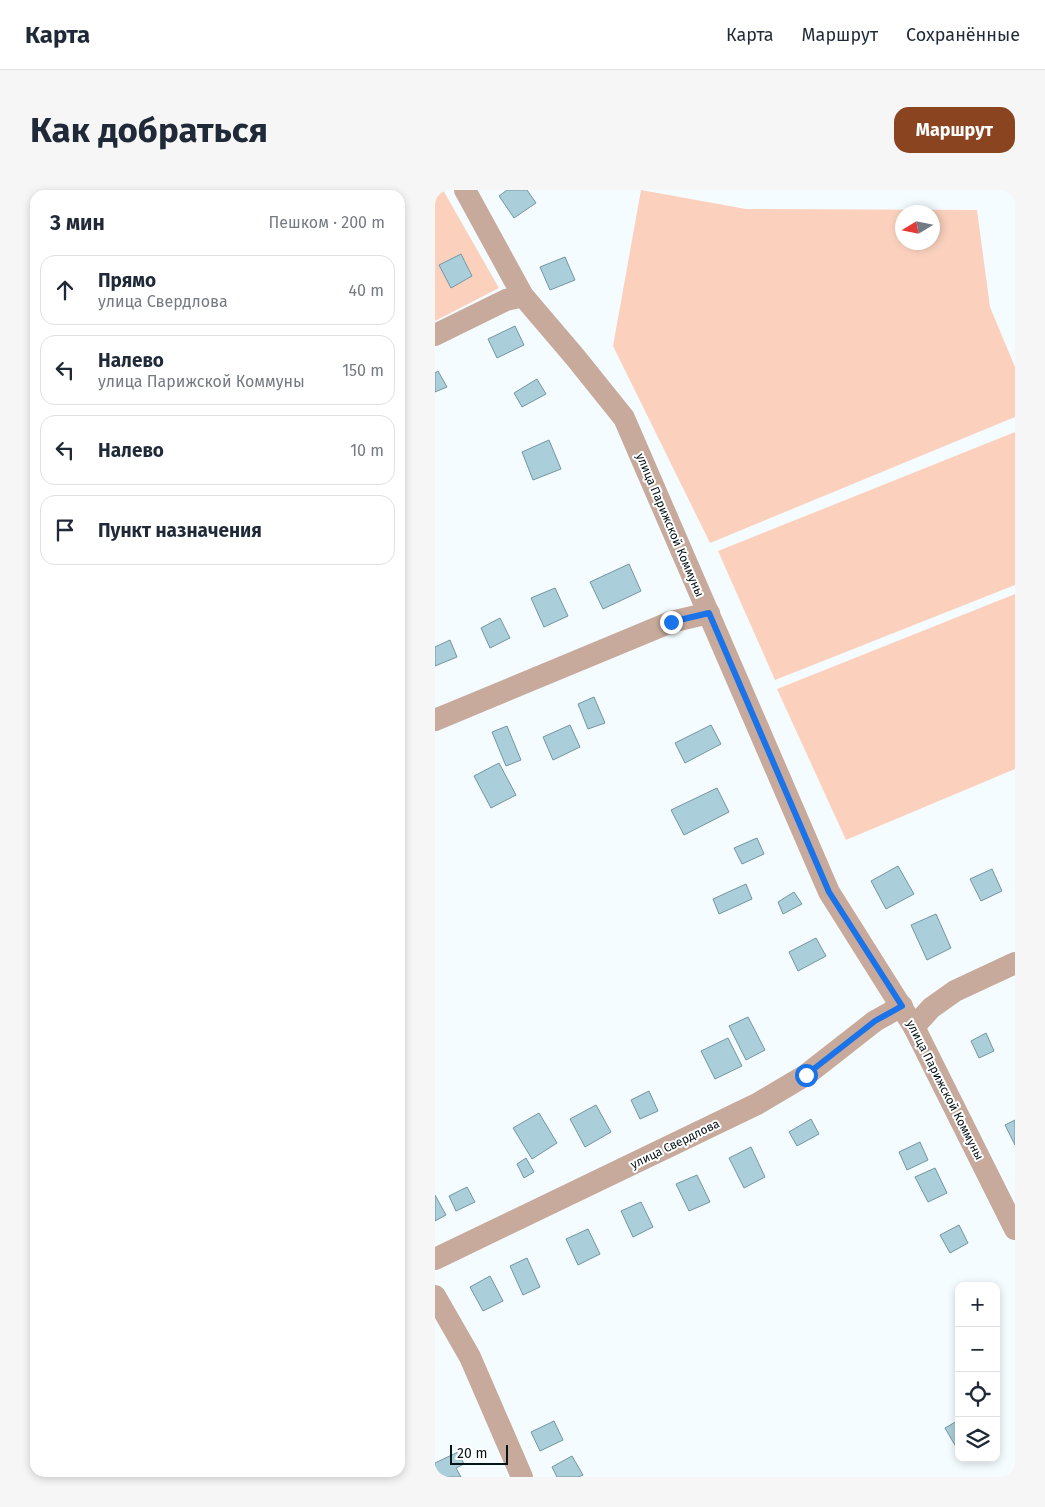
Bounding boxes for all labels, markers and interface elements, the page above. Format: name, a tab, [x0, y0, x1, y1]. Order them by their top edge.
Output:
text: Карта	[25, 21, 90, 49]
text: Карта	[726, 24, 774, 46]
text: Маршрут	[802, 24, 878, 46]
text: Сохранённые	[906, 24, 1020, 46]
button: Маршрут	[894, 107, 1015, 153]
text: Как добраться	[30, 109, 268, 151]
north arrow	[895, 205, 940, 250]
text: 3 мин	[50, 210, 105, 236]
text: Пешком · 200 m	[268, 213, 385, 232]
text: Прямо	[98, 269, 156, 292]
icon: ahead	[51, 276, 79, 304]
text: 40 m	[349, 281, 384, 300]
text: улица Свердлова	[98, 292, 228, 311]
text: Налево	[98, 349, 164, 372]
icon: left	[51, 356, 79, 384]
text: 150 m	[342, 361, 384, 380]
text: улица Парижской Коммуны	[98, 372, 305, 391]
icon: left	[51, 436, 79, 464]
text: Налево	[98, 439, 164, 462]
text: 10 m	[350, 441, 384, 460]
street label: улица Парижской Коммуны	[633, 451, 707, 599]
icon: arrive	[51, 516, 79, 544]
text: Пункт назначения	[98, 519, 262, 542]
route end	[660, 611, 683, 634]
street label: улица Парижской Коммуны	[904, 1018, 986, 1162]
route start	[795, 1064, 818, 1087]
street label: улица Свердлова	[628, 1116, 722, 1172]
map controls	[955, 1282, 1000, 1462]
button: +	[955, 1282, 1000, 1327]
button: −	[955, 1327, 1000, 1372]
button: locate	[955, 1372, 1000, 1417]
button: layers	[955, 1417, 1000, 1462]
scale bar	[450, 1442, 507, 1465]
text: 20 m	[457, 1445, 487, 1462]

